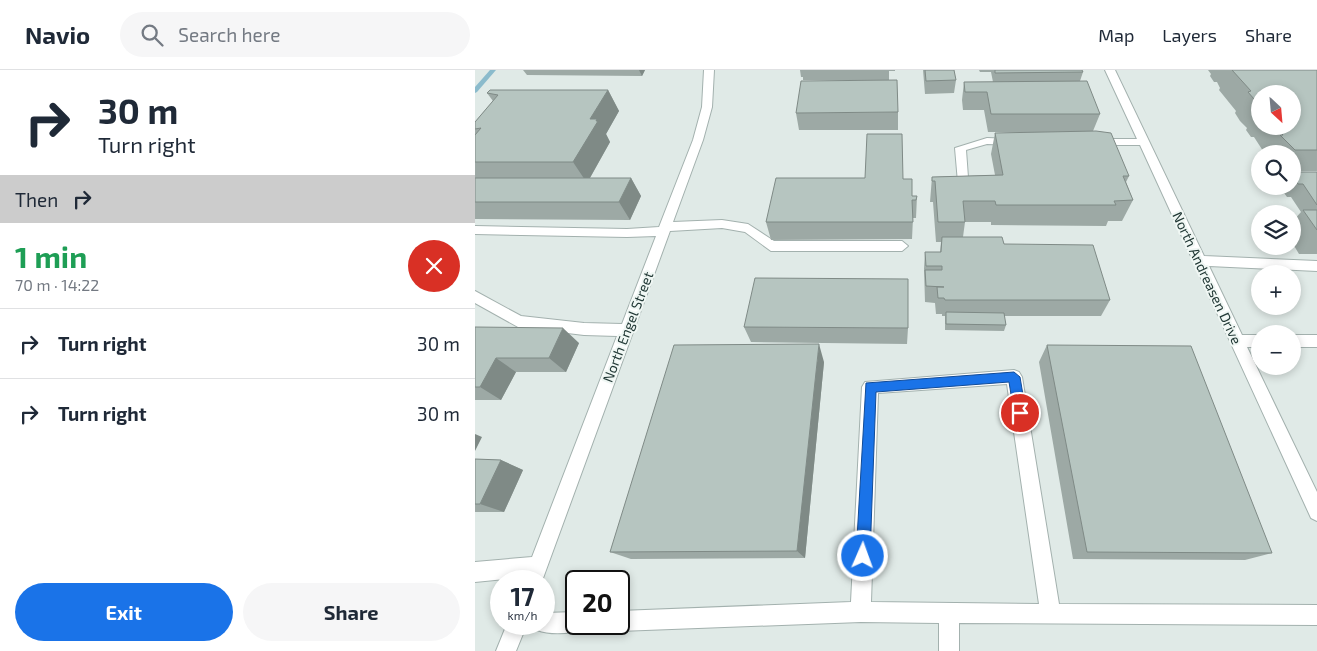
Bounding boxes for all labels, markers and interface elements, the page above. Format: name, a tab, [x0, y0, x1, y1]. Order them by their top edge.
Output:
search box	[120, 12, 470, 57]
text: Navio	[25, 20, 90, 49]
icon: search	[138, 21, 166, 49]
text: Search here	[178, 23, 280, 46]
text: Map	[1098, 24, 1134, 46]
text: Layers	[1162, 24, 1217, 46]
text: Share	[1245, 24, 1292, 46]
north arrow	[1251, 85, 1301, 135]
map controls	[1251, 85, 1301, 375]
text: 30 m	[98, 89, 178, 131]
icon: right	[15, 90, 80, 155]
text: Turn right	[98, 131, 196, 157]
button: search	[1251, 145, 1301, 195]
icon: right	[68, 185, 96, 213]
text: Then	[15, 188, 58, 211]
button: layers	[1251, 205, 1301, 255]
street label: North Andreasen Drive	[1169, 209, 1246, 347]
text: 1 min	[15, 238, 87, 274]
button: close	[408, 240, 460, 292]
button: +	[1251, 265, 1301, 315]
street label: North Engel Street	[599, 269, 656, 385]
text: 70 m · 14:22	[15, 275, 99, 294]
button: −	[1251, 325, 1301, 375]
icon: right	[15, 330, 43, 358]
text: Turn right	[58, 332, 146, 355]
text: 30 m	[417, 332, 460, 355]
pin	[999, 392, 1041, 434]
icon: arrive	[1006, 399, 1034, 427]
icon: right	[15, 400, 43, 428]
text: Turn right	[58, 402, 146, 425]
text: 30 m	[417, 402, 460, 425]
position arrow	[836, 529, 888, 581]
speed limit sign: 20	[565, 570, 630, 635]
text: 17	[510, 581, 535, 611]
button: Exit	[15, 583, 233, 641]
button: Share	[243, 583, 460, 641]
text: km/h	[508, 608, 537, 622]

